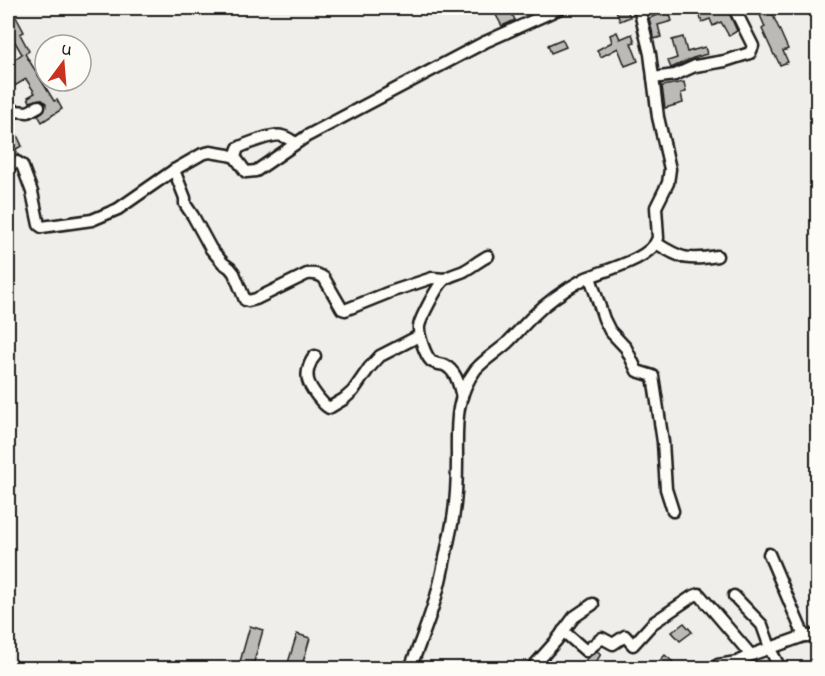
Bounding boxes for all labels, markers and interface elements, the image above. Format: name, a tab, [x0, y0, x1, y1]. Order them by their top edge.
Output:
north arrow	[33, 33, 93, 93]
text: U	[58, 38, 75, 63]

